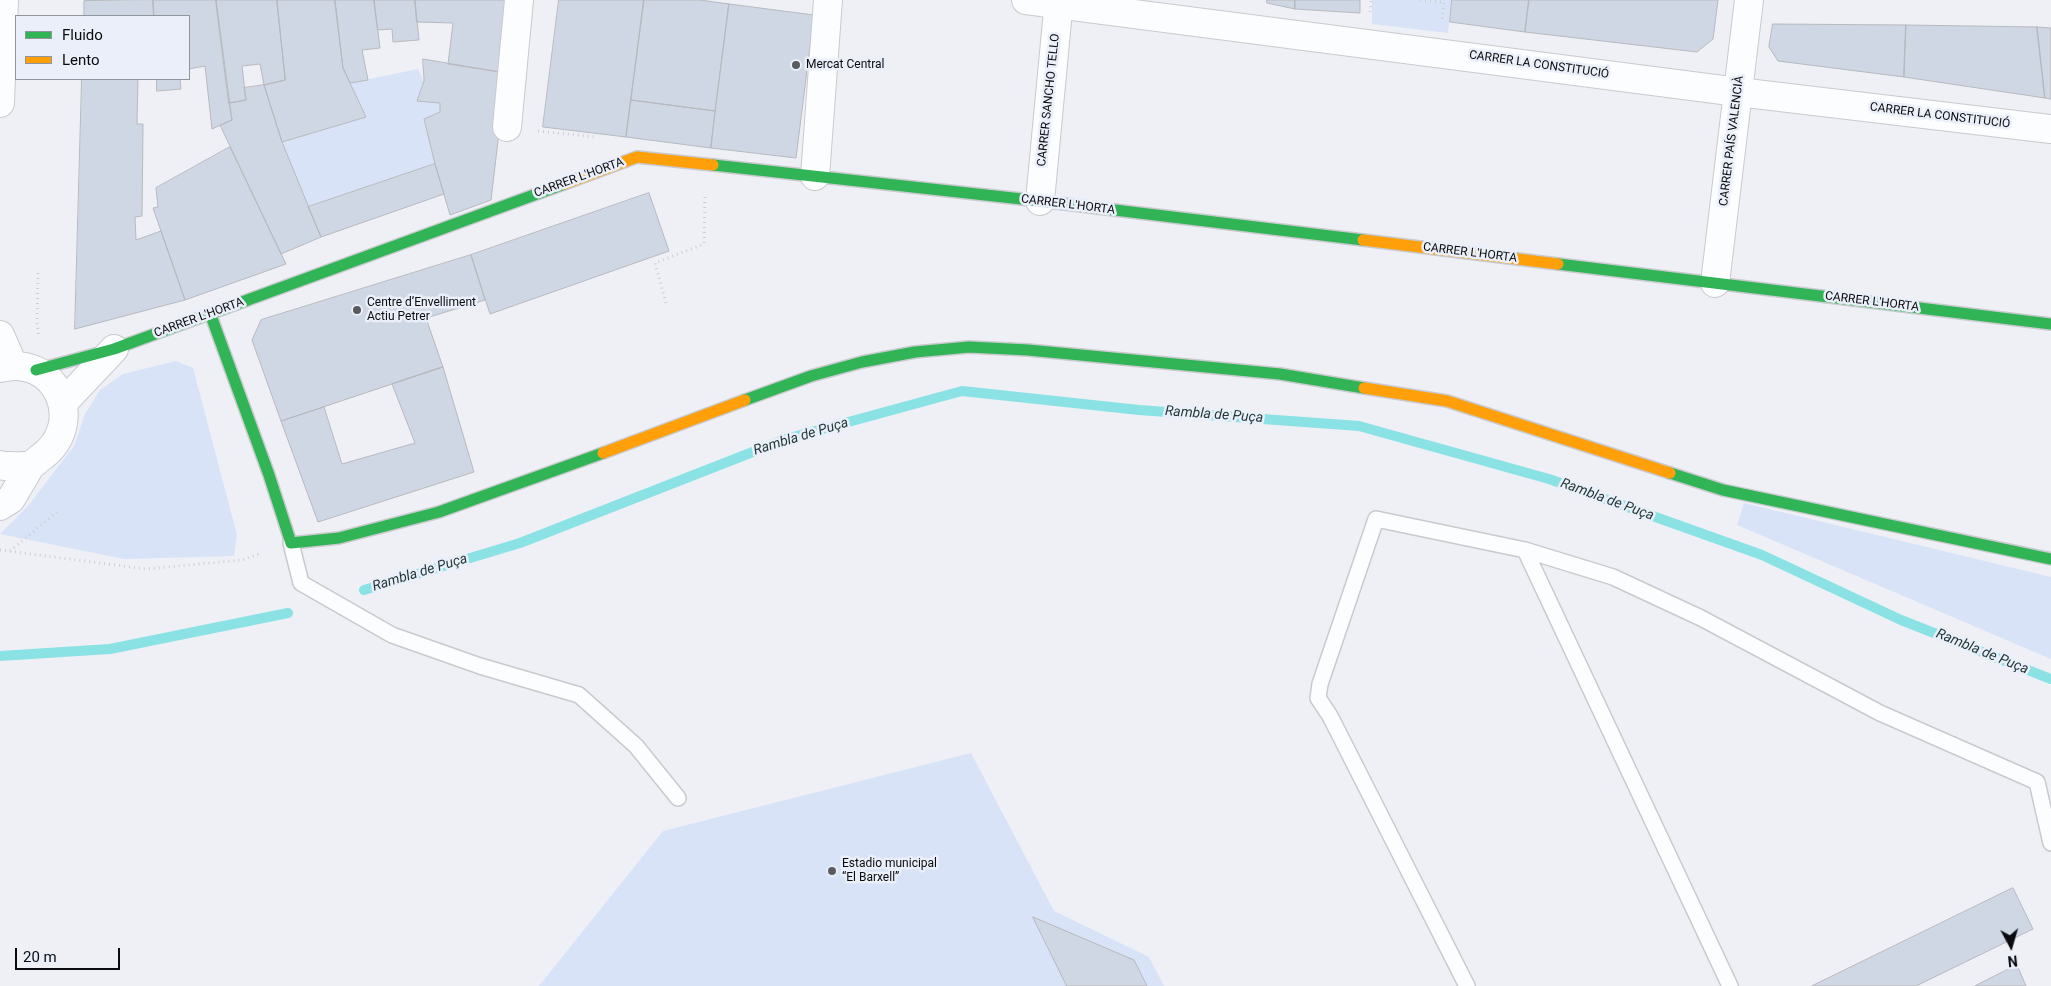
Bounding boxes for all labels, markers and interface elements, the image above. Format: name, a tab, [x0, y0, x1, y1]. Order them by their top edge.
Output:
legend	[15, 15, 190, 80]
text: Fluido	[62, 26, 103, 44]
street label: CARRER SANCHO TELLO	[1035, 33, 1063, 167]
street label: CARRER LA CONSTITUCIÓ	[1468, 48, 1610, 82]
text: Lento	[62, 51, 100, 69]
place label: Mercat Central	[806, 58, 885, 72]
marker: Mercat Central	[790, 59, 802, 71]
street label: CARRER PAÍS VALENCIÀ	[1717, 75, 1747, 207]
street label: CARRER LA CONSTITUCIÓ	[1869, 100, 2011, 132]
street label: CARRER L'HORTA	[532, 155, 626, 201]
street label: CARRER L'HORTA	[1020, 192, 1116, 218]
street label: CARRER L'HORTA	[1422, 240, 1518, 266]
street label: CARRER L'HORTA	[1824, 289, 1920, 315]
street label: CARRER L'HORTA	[152, 295, 246, 341]
place label: Centre d’Envelliment Actiu Petrer	[367, 296, 476, 324]
marker: Centre d’Envelliment Actiu Petrer	[351, 304, 363, 316]
water label: Rambla de Puça	[1164, 403, 1264, 427]
water label: Rambla de Puça	[752, 415, 850, 459]
water label: Rambla de Puça	[1558, 475, 1656, 525]
water label: Rambla de Puça	[371, 551, 469, 595]
water label: Rambla de Puça	[1933, 626, 2031, 678]
place label: Estadio municipal “El Barxell”	[842, 857, 937, 885]
marker: Estadio municipal “El Barxell”	[826, 865, 838, 877]
north arrow	[1986, 921, 2036, 971]
scale bar	[18, 938, 122, 970]
text: 20 m	[23, 948, 57, 966]
text: N	[2007, 952, 2018, 969]

